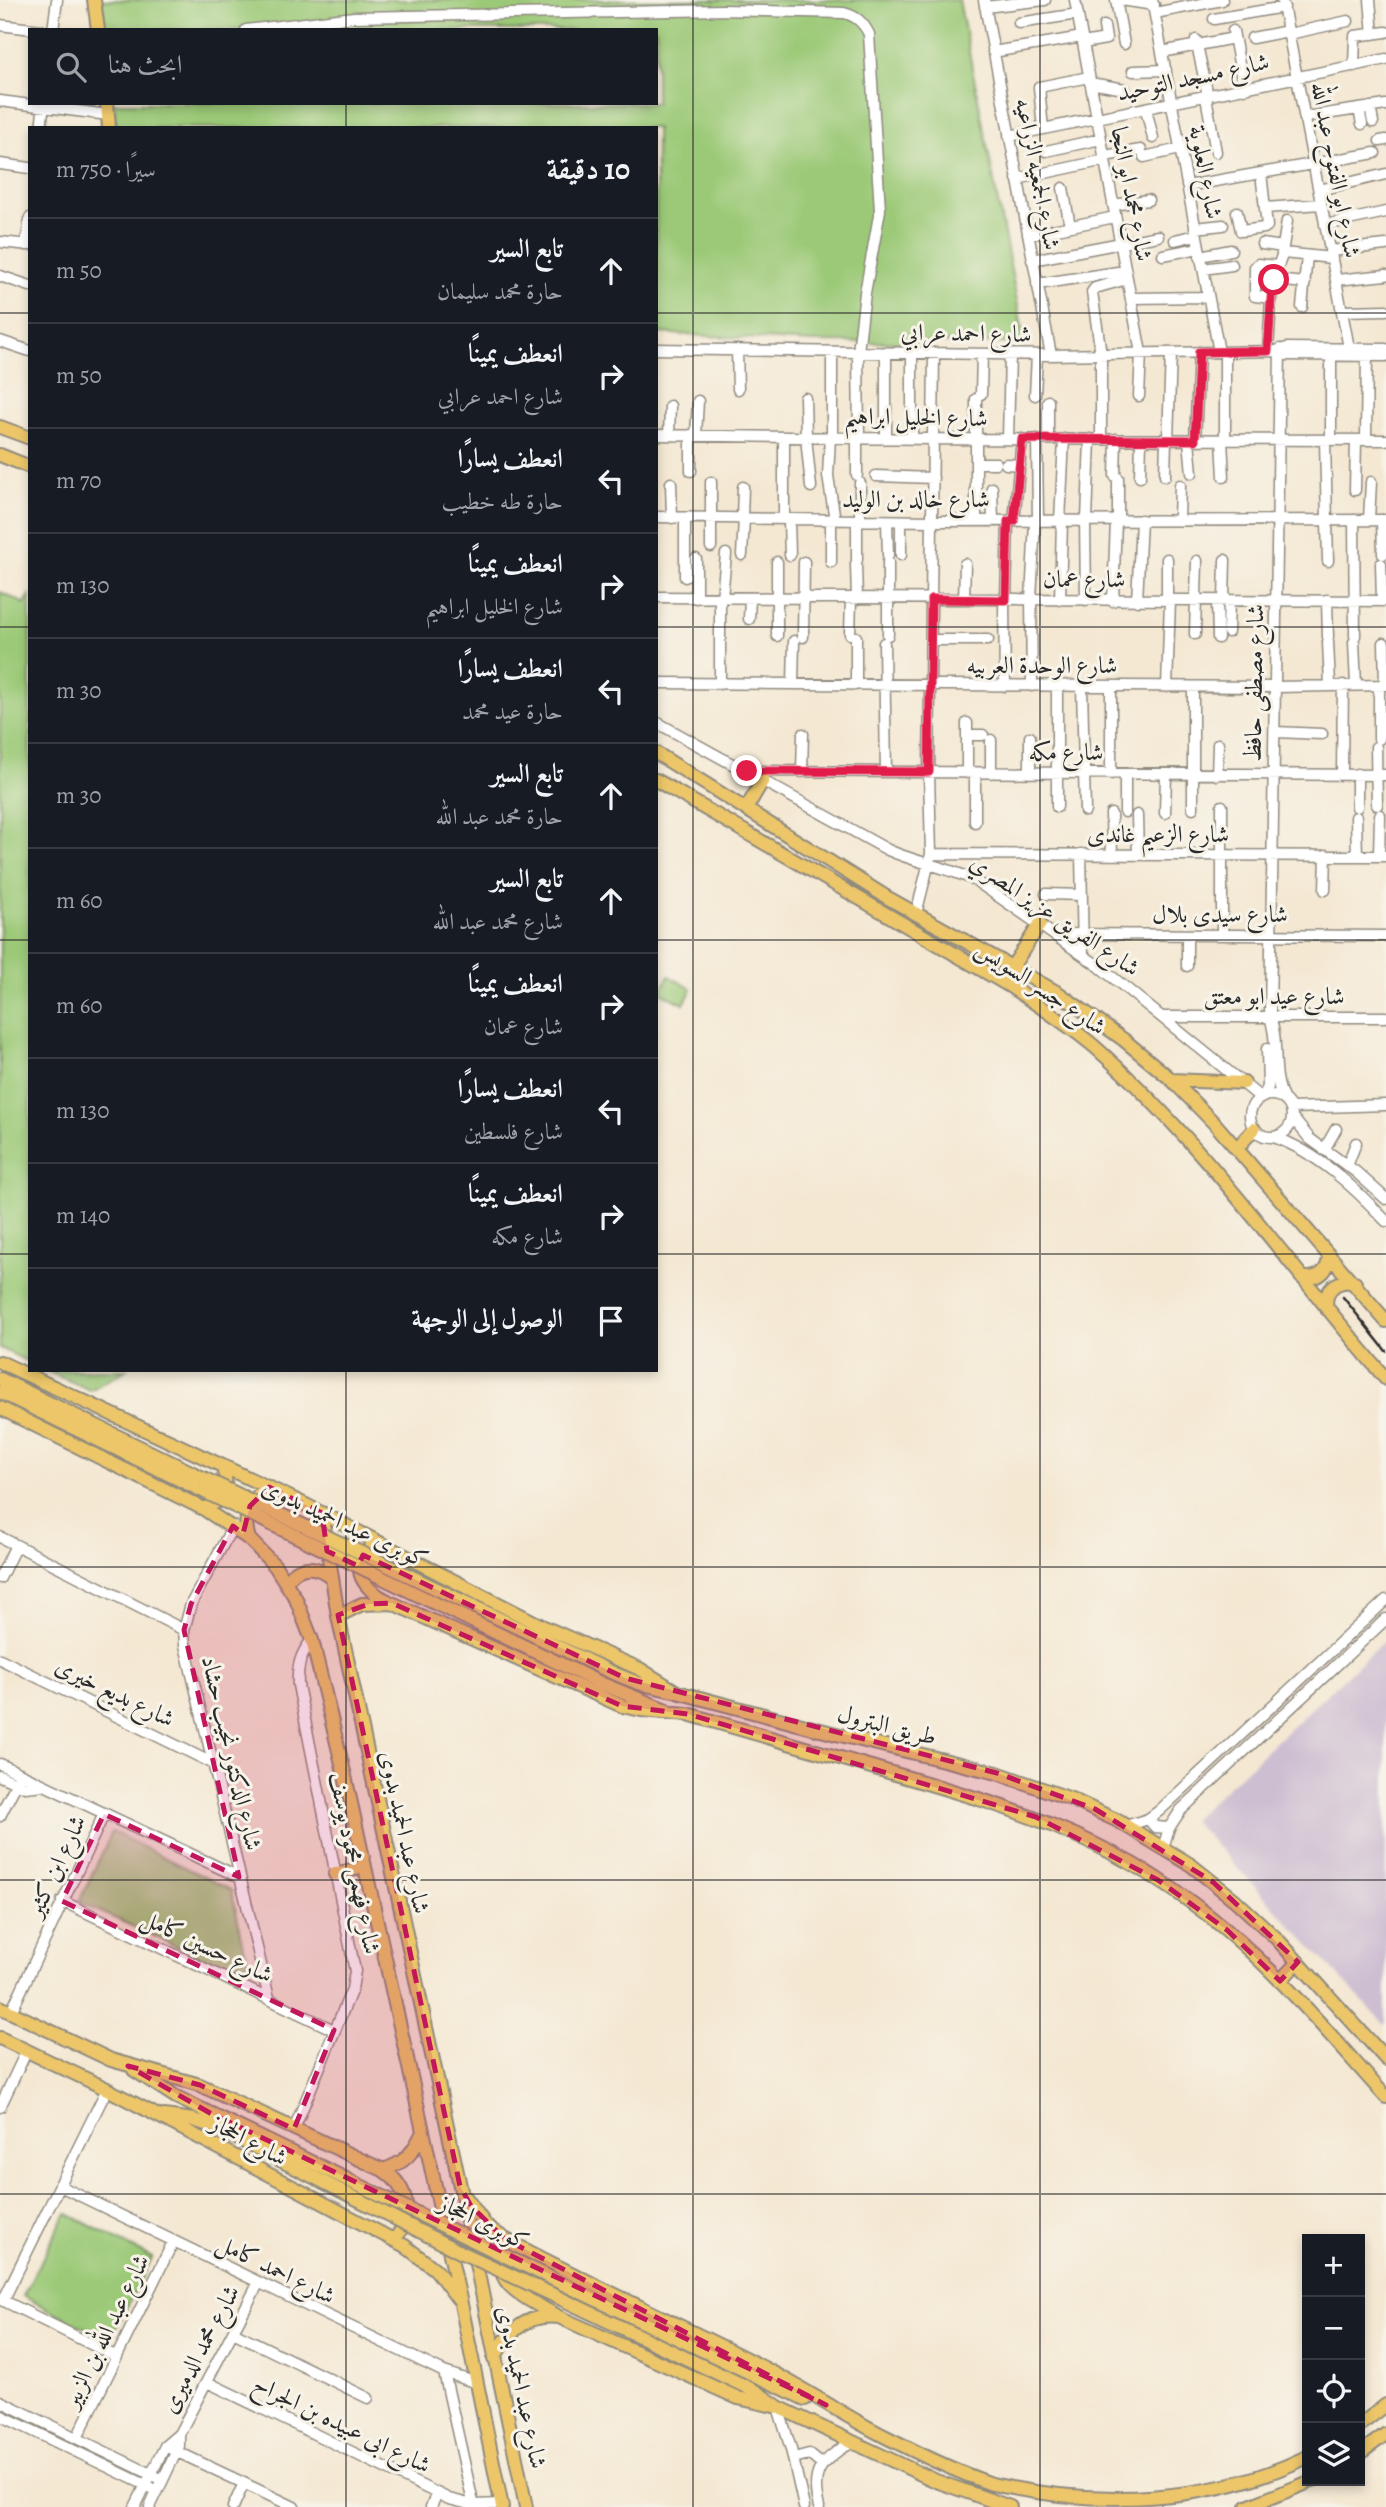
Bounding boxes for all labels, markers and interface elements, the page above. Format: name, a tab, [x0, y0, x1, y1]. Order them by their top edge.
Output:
search box	[28, 28, 658, 105]
street label: شارع مسجد التوحيد	[1114, 45, 1273, 113]
text: ابحث هنا	[108, 47, 183, 82]
icon: search	[52, 48, 90, 86]
street label: شارع ابو الفتوح عبد الله	[1298, 79, 1372, 262]
street label: شارع الجمعيه الزراعيه	[1004, 95, 1068, 254]
street label: شارع العلوية	[1177, 122, 1231, 222]
street label: شارع محمد ابو النجا	[1099, 124, 1161, 265]
text: 10 دقيقة	[547, 149, 630, 189]
text: سيرًا · 750 m	[56, 154, 156, 185]
text: تابع السير	[491, 231, 563, 266]
icon: ahead	[592, 252, 630, 290]
text: 50 m	[56, 255, 102, 286]
route start	[1258, 264, 1289, 295]
text: حارة محمد سليمان	[437, 276, 563, 307]
street label: شارع احمد عرابي	[900, 316, 1032, 354]
text: انعطف يمينًا	[468, 336, 563, 371]
icon: right	[592, 357, 630, 395]
text: 50 m	[56, 360, 102, 391]
text: شارع احمد عرابي	[438, 381, 563, 412]
street label: شارع الخليل ابراهيم	[844, 400, 988, 442]
text: انعطف يسارًا	[457, 441, 563, 476]
icon: left	[592, 462, 630, 500]
text: 70 m	[56, 465, 102, 496]
street label: شارع خالد بن الوليد	[842, 483, 990, 519]
text: حارة طه خطيب	[442, 486, 563, 517]
text: انعطف يمينًا	[468, 546, 563, 581]
street label: شارع عمان	[1043, 563, 1125, 599]
icon: right	[592, 567, 630, 605]
text: 130 m	[56, 570, 109, 601]
text: شارع الخليل ابراهيم	[425, 591, 563, 622]
street label: شارع مصطفى حافظ	[1237, 604, 1275, 762]
street label: شارع الوحدة العربيه	[966, 649, 1118, 685]
text: انعطف يسارًا	[457, 651, 563, 686]
icon: left	[592, 672, 630, 710]
text: 30 m	[56, 675, 102, 706]
text: حارة عيد محمد	[462, 696, 563, 727]
street label: شارع مكه	[1029, 736, 1103, 772]
route end	[731, 755, 762, 786]
text: تابع السير	[491, 756, 563, 791]
icon: ahead	[592, 777, 630, 815]
text: 30 m	[56, 780, 102, 811]
text: حارة محمد عبد الله	[435, 801, 563, 832]
street label: شارع الزعيم غاندى	[1087, 818, 1229, 858]
street label: شارع الفريق عزيز المصري	[962, 846, 1146, 987]
text: تابع السير	[491, 861, 563, 896]
icon: ahead	[592, 882, 630, 920]
text: 60 m	[56, 885, 103, 916]
street label: شارع سيدى بلال	[1152, 898, 1288, 934]
text: شارع محمد عبد الله	[432, 906, 563, 937]
street label: شارع جسر السويس	[967, 932, 1113, 1046]
text: انعطف يمينًا	[468, 966, 563, 1001]
street label: شارع عيد ابو معتق	[1203, 980, 1345, 1016]
icon: right	[592, 987, 630, 1025]
text: 60 m	[56, 990, 103, 1021]
text: شارع عمان	[484, 1011, 563, 1042]
text: انعطف يسارًا	[457, 1071, 563, 1106]
icon: left	[592, 1092, 630, 1130]
text: 130 m	[56, 1095, 109, 1126]
text: شارع فلسطين	[464, 1116, 563, 1147]
text: انعطف يمينًا	[468, 1176, 563, 1211]
icon: right	[592, 1197, 630, 1235]
text: 140 m	[56, 1200, 110, 1231]
text: شارع مكه	[491, 1221, 563, 1252]
text: الوصول إلى الوجهة	[411, 1301, 563, 1336]
icon: arrive	[592, 1302, 630, 1340]
street label: كوبرى عبد الحميد بدوى	[257, 1470, 433, 1576]
street label: شارع بديع خيرى	[47, 1649, 180, 1740]
street label: شارع الدكتور نجيب حشاد	[190, 1652, 270, 1855]
street label: طريق البترول	[834, 1697, 940, 1753]
street label: شارع عبد الحميد بدوى	[368, 1747, 438, 1917]
street label: شارع فهمى محمود يوسف	[318, 1769, 388, 1957]
street label: شارع ابن كثير	[17, 1810, 97, 1927]
street label: شارع حسين كامل	[134, 1901, 278, 1994]
street label: شارع الحجاز	[201, 2106, 293, 2177]
street label: كوبرى الحجاز	[432, 2185, 535, 2258]
street label: شارع احمد كامل	[209, 2226, 341, 2315]
map controls	[1302, 2234, 1365, 2486]
button: +	[1302, 2234, 1365, 2297]
street label: شارع عبد الله بن الزبير	[51, 2248, 161, 2418]
street label: شارع محمد الدميرى	[153, 2279, 251, 2421]
button: −	[1302, 2297, 1365, 2360]
street label: شارع عبد الحميد بدوى	[485, 2302, 555, 2472]
button: locate	[1302, 2360, 1365, 2423]
street label: شارع ابى عبيده بن الجراح	[245, 2367, 436, 2485]
button: layers	[1302, 2423, 1365, 2486]

